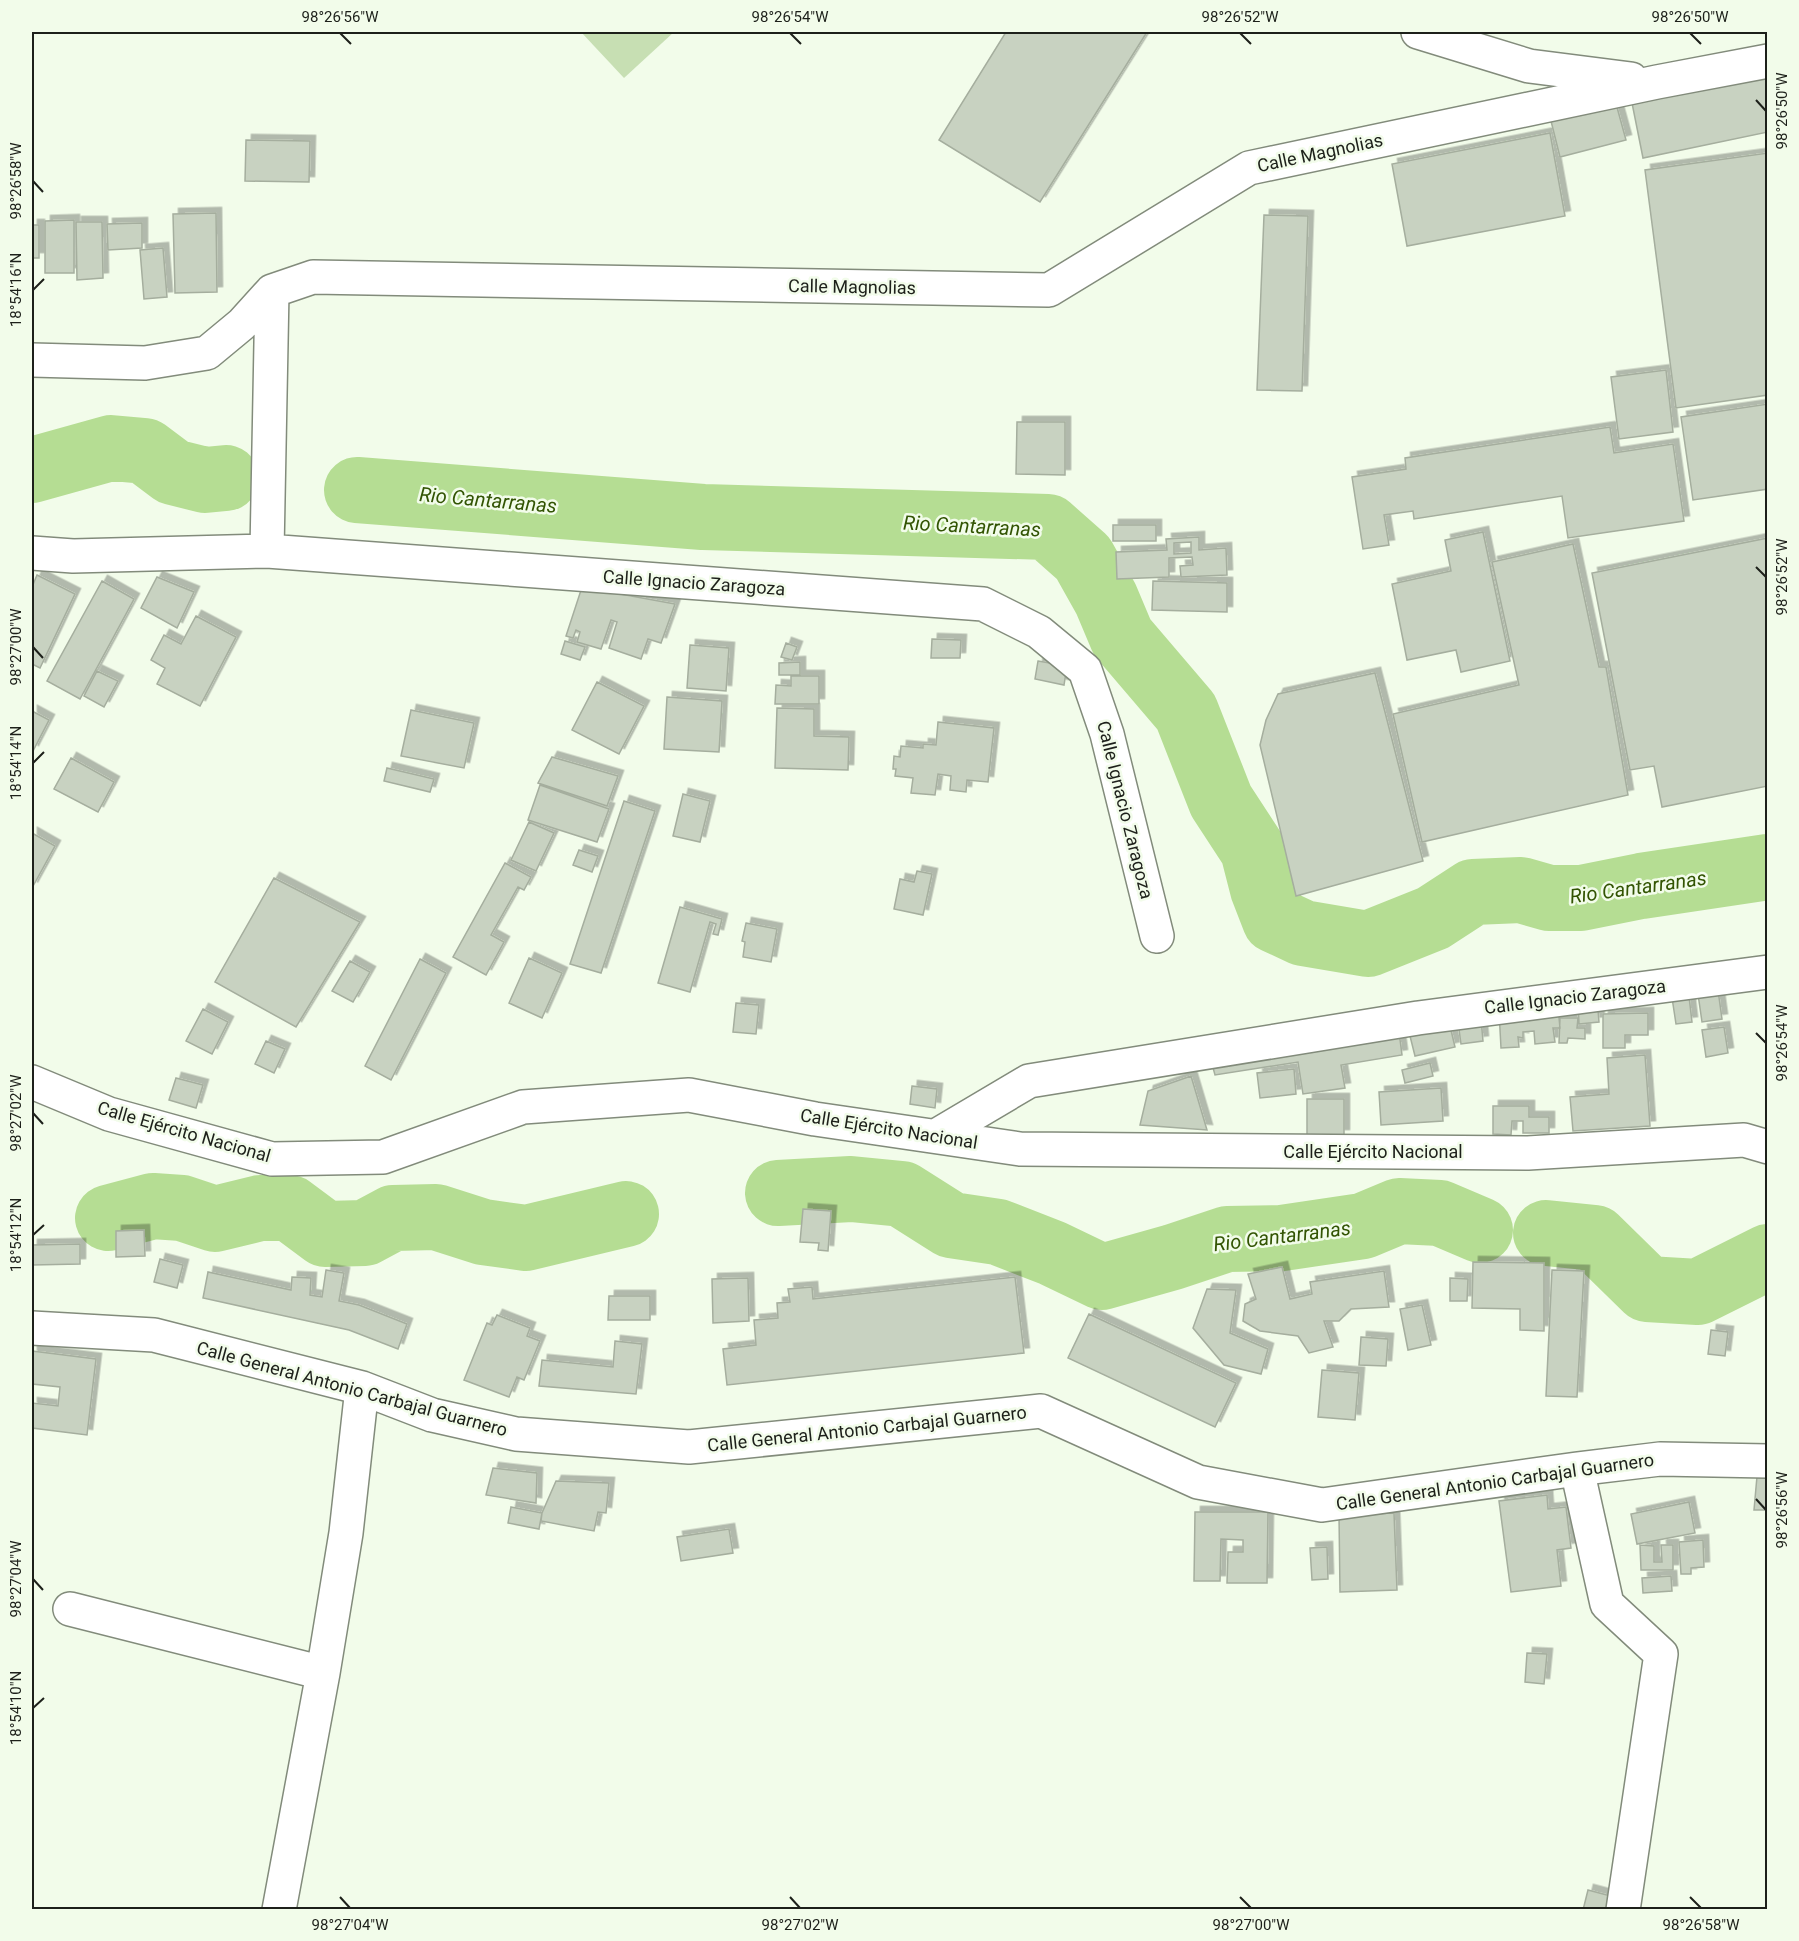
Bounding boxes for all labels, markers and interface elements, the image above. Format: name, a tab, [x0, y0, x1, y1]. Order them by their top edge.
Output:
text: 98°26'56"W	[302, 8, 378, 26]
text: 98°26'54"W	[752, 8, 828, 26]
text: 98°26'52"W	[1202, 8, 1278, 26]
text: 98°26'50"W	[1652, 8, 1728, 26]
text: 98°26'50"W	[1773, 73, 1791, 149]
street label: Calle Magnolias	[1255, 129, 1385, 176]
text: 98°26'58"W	[7, 143, 25, 219]
text: 18°54'16"N	[7, 253, 25, 327]
street label: Calle Magnolias	[788, 275, 916, 298]
water label: Rio Cantarranas	[418, 482, 558, 518]
water label: Rio Cantarranas	[902, 510, 1042, 542]
text: 98°26'52"W	[1773, 539, 1791, 615]
street label: Calle Ignacio Zaragoza	[602, 566, 786, 599]
text: 98°27'00"W	[7, 609, 25, 685]
street label: Calle Ignacio Zaragoza	[1093, 719, 1158, 901]
text: 18°54'14"N	[7, 726, 25, 800]
water label: Rio Cantarranas	[1568, 866, 1708, 908]
street label: Calle Ignacio Zaragoza	[1483, 975, 1667, 1018]
text: 98°26'54"W	[1773, 1005, 1791, 1081]
text: 98°27'02"W	[7, 1075, 25, 1151]
street label: Calle Ejército Nacional	[95, 1097, 273, 1166]
street label: Calle Ejército Nacional	[799, 1104, 979, 1153]
street label: Calle Ejército Nacional	[1283, 1141, 1463, 1162]
text: 18°54'12"N	[7, 1198, 25, 1272]
water label: Rio Cantarranas	[1212, 1216, 1352, 1256]
street label: Calle General Antonio Carbajal Guarnero	[194, 1337, 510, 1440]
street label: Calle General Antonio Carbajal Guarnero	[706, 1401, 1028, 1456]
street label: Calle General Antonio Carbajal Guarnero	[1335, 1449, 1655, 1514]
text: 98°26'56"W	[1773, 1472, 1791, 1548]
text: 98°27'04"W	[7, 1541, 25, 1617]
text: 18°54'10"N	[7, 1671, 25, 1745]
text: 98°27'04"W	[312, 1916, 388, 1934]
text: 98°27'02"W	[762, 1916, 838, 1934]
text: 98°27'00"W	[1213, 1916, 1289, 1934]
text: 98°26'58"W	[1663, 1916, 1739, 1934]

